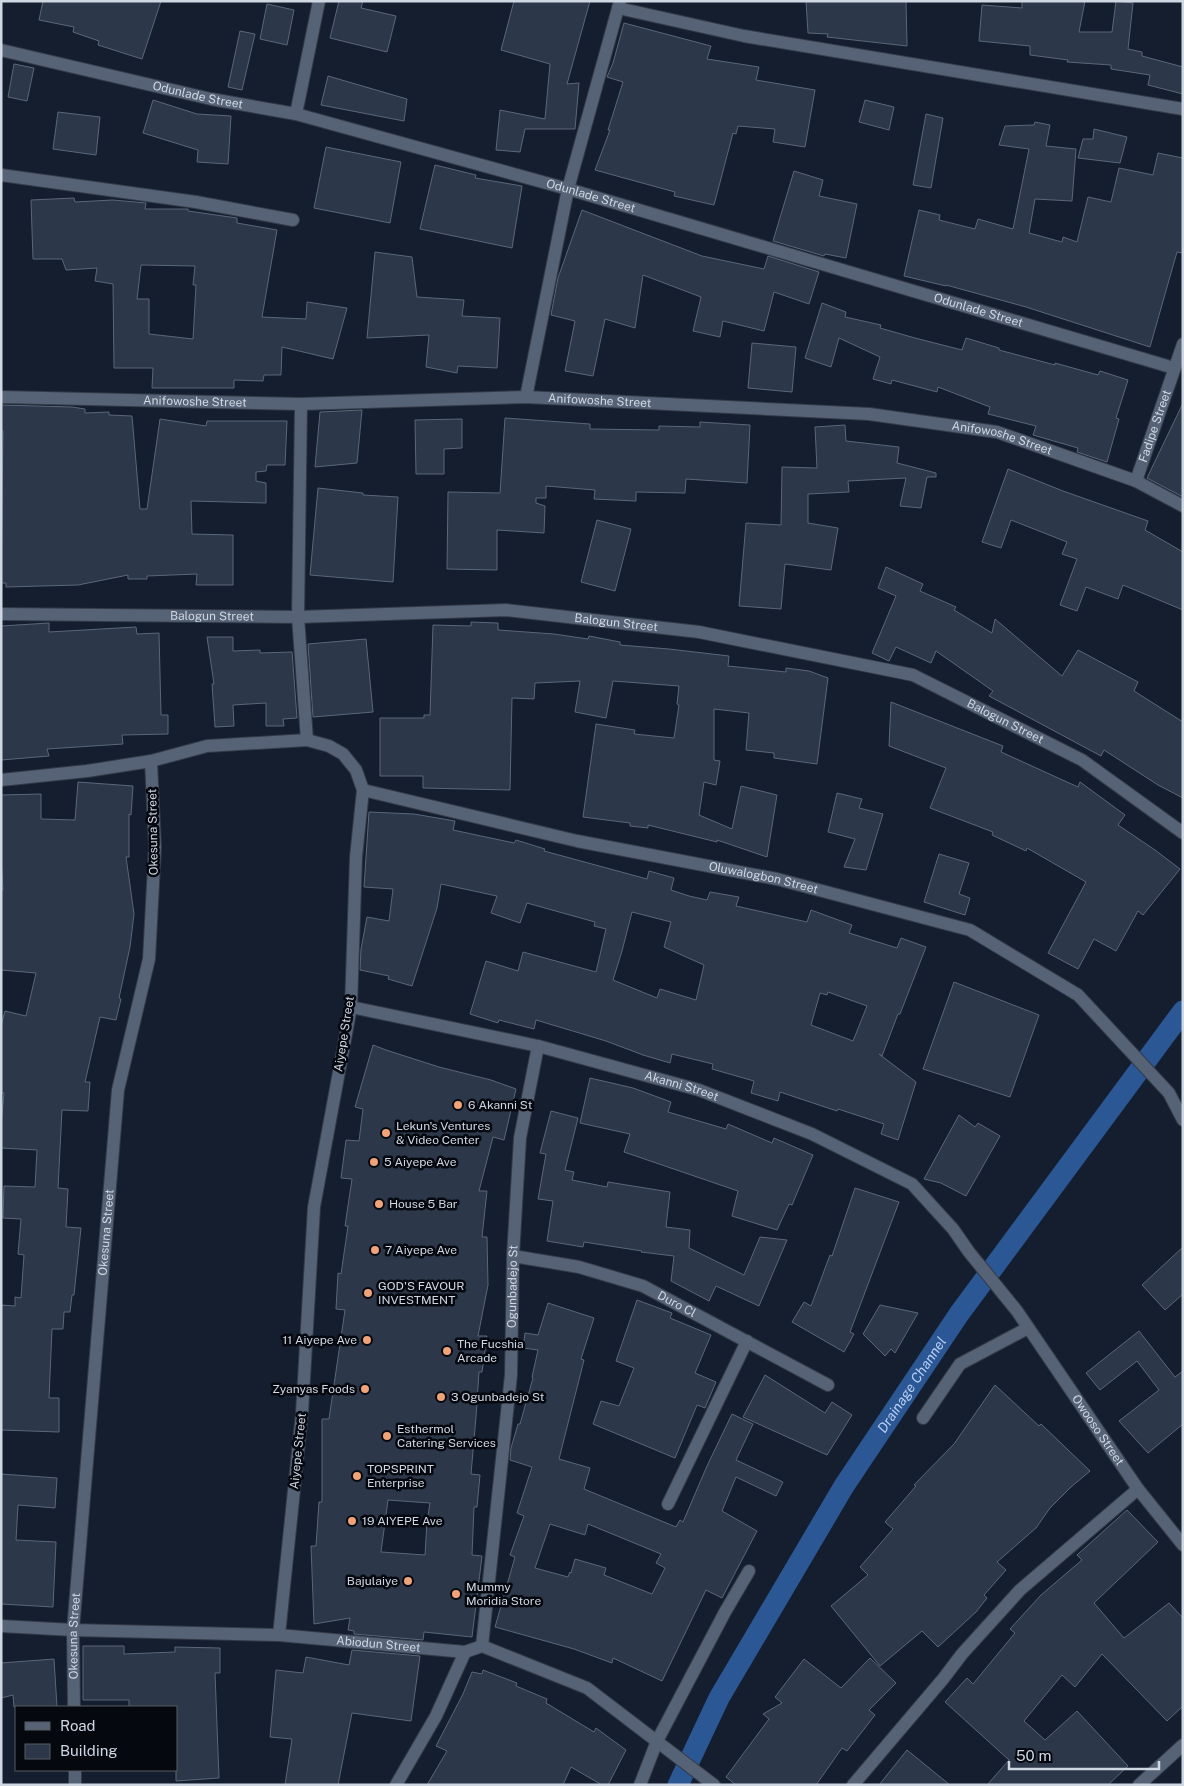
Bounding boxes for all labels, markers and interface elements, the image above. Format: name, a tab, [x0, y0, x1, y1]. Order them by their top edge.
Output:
street label: Odunlade Street	[151, 79, 244, 112]
street label: Odunlade Street	[545, 176, 637, 216]
street label: Odunlade Street	[932, 290, 1025, 330]
street label: Fadipe Street	[1136, 388, 1174, 464]
street label: Anifowoshe Street	[548, 391, 652, 410]
street label: Anifowoshe Street	[143, 393, 247, 410]
street label: Anifowoshe Street	[951, 419, 1054, 458]
street label: Balogun Street	[170, 609, 254, 624]
street label: Balogun Street	[574, 611, 659, 634]
street label: Balogun Street	[965, 696, 1046, 747]
street label: Okesuna Street	[145, 788, 161, 875]
street label: Oluwalogbon Street	[708, 859, 820, 897]
street label: Aiyepe Street	[331, 995, 357, 1073]
street label: Akanni Street	[643, 1068, 721, 1104]
place label: 6 Akanni St	[468, 1098, 533, 1112]
marker: 6 Akanni St	[452, 1099, 464, 1111]
place label: Lekun's Ventures & Video Center	[396, 1119, 490, 1147]
marker: Lekun's Ventures & Video Center	[380, 1127, 392, 1139]
place label: 5 Aiyepe Ave	[384, 1155, 457, 1169]
marker: 5 Aiyepe Ave	[368, 1156, 380, 1168]
street label: Okesuna Street	[96, 1188, 117, 1276]
place label: House 5 Bar	[389, 1197, 458, 1211]
marker: House 5 Bar	[373, 1198, 385, 1210]
place label: 7 Aiyepe Ave	[385, 1243, 457, 1257]
marker: 7 Aiyepe Ave	[369, 1244, 381, 1256]
street label: Ogunbadejo St	[505, 1244, 521, 1328]
place label: GOD'S FAVOUR INVESTMENT	[378, 1279, 464, 1307]
marker: GOD'S FAVOUR INVESTMENT	[362, 1287, 374, 1299]
street label: Duro Cl	[655, 1288, 699, 1320]
place label: 11 Aiyepe Ave	[282, 1333, 357, 1347]
marker: 11 Aiyepe Ave	[361, 1334, 373, 1346]
water label: Drainage Channel	[874, 1334, 949, 1436]
place label: The Fucshia Arcade	[457, 1337, 524, 1365]
marker: The Fucshia Arcade	[441, 1345, 453, 1357]
place label: Zyanyas Foods	[272, 1382, 355, 1396]
marker: Zyanyas Foods	[359, 1383, 371, 1395]
place label: 3 Ogunbadejo St	[451, 1390, 545, 1404]
marker: 3 Ogunbadejo St	[435, 1391, 447, 1403]
street label: Owooso Street	[1069, 1392, 1127, 1468]
street label: Aiyepe Street	[287, 1412, 309, 1490]
place label: Esthermol Catering Services	[397, 1422, 496, 1450]
marker: Esthermol Catering Services	[381, 1430, 393, 1442]
place label: TOPSPRINT Enterprise	[367, 1462, 434, 1490]
marker: TOPSPRINT Enterprise	[351, 1470, 363, 1482]
place label: 19 AIYEPE Ave	[362, 1514, 443, 1528]
marker: 19 AIYEPE Ave	[346, 1515, 358, 1527]
place label: Bajulaiye	[347, 1574, 398, 1588]
marker: Bajulaiye	[402, 1575, 414, 1587]
place label: Mummy Moridia Store	[466, 1580, 541, 1608]
marker: Mummy Moridia Store	[450, 1588, 462, 1600]
street label: Okesuna Street	[66, 1592, 83, 1679]
street label: Abiodun Street	[336, 1633, 422, 1655]
legend	[15, 1706, 178, 1771]
text: Road	[60, 1717, 96, 1734]
scale bar	[1009, 1738, 1159, 1770]
text: Building	[60, 1742, 118, 1759]
text: 50 m	[1016, 1747, 1051, 1764]

